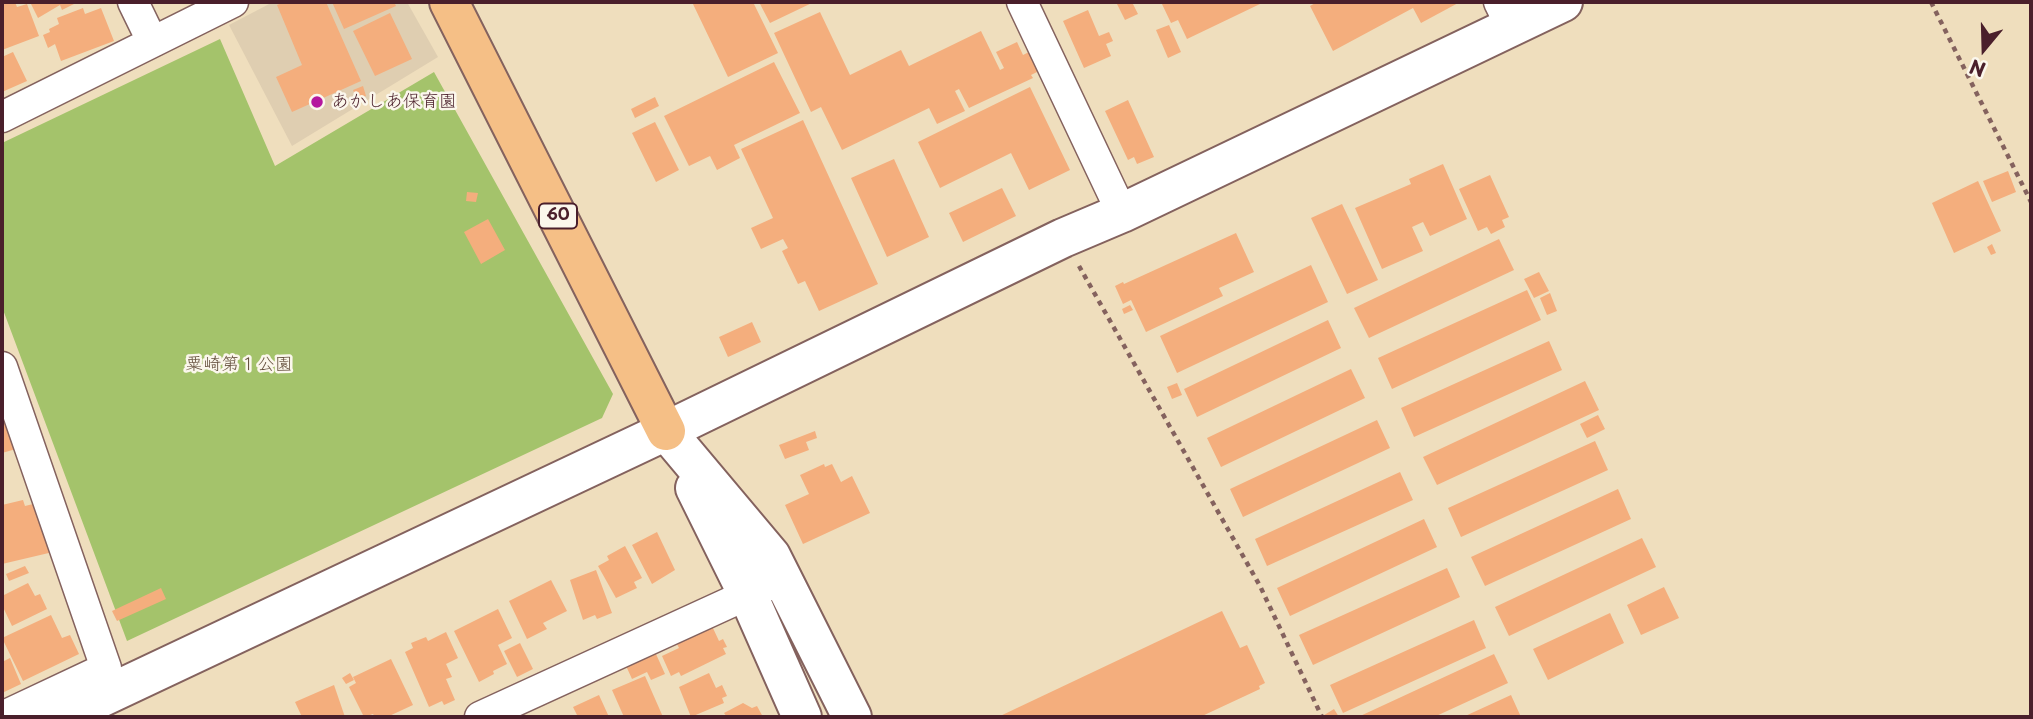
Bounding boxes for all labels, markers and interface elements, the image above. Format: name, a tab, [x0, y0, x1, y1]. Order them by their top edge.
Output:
north arrow	[1949, 14, 2019, 84]
text: N	[1965, 53, 1989, 85]
place label: あかしあ保育園	[331, 91, 457, 113]
marker: あかしあ保育園	[309, 94, 325, 110]
road number: 60	[539, 204, 577, 229]
park label: 粟崎第１公園	[185, 354, 293, 376]

